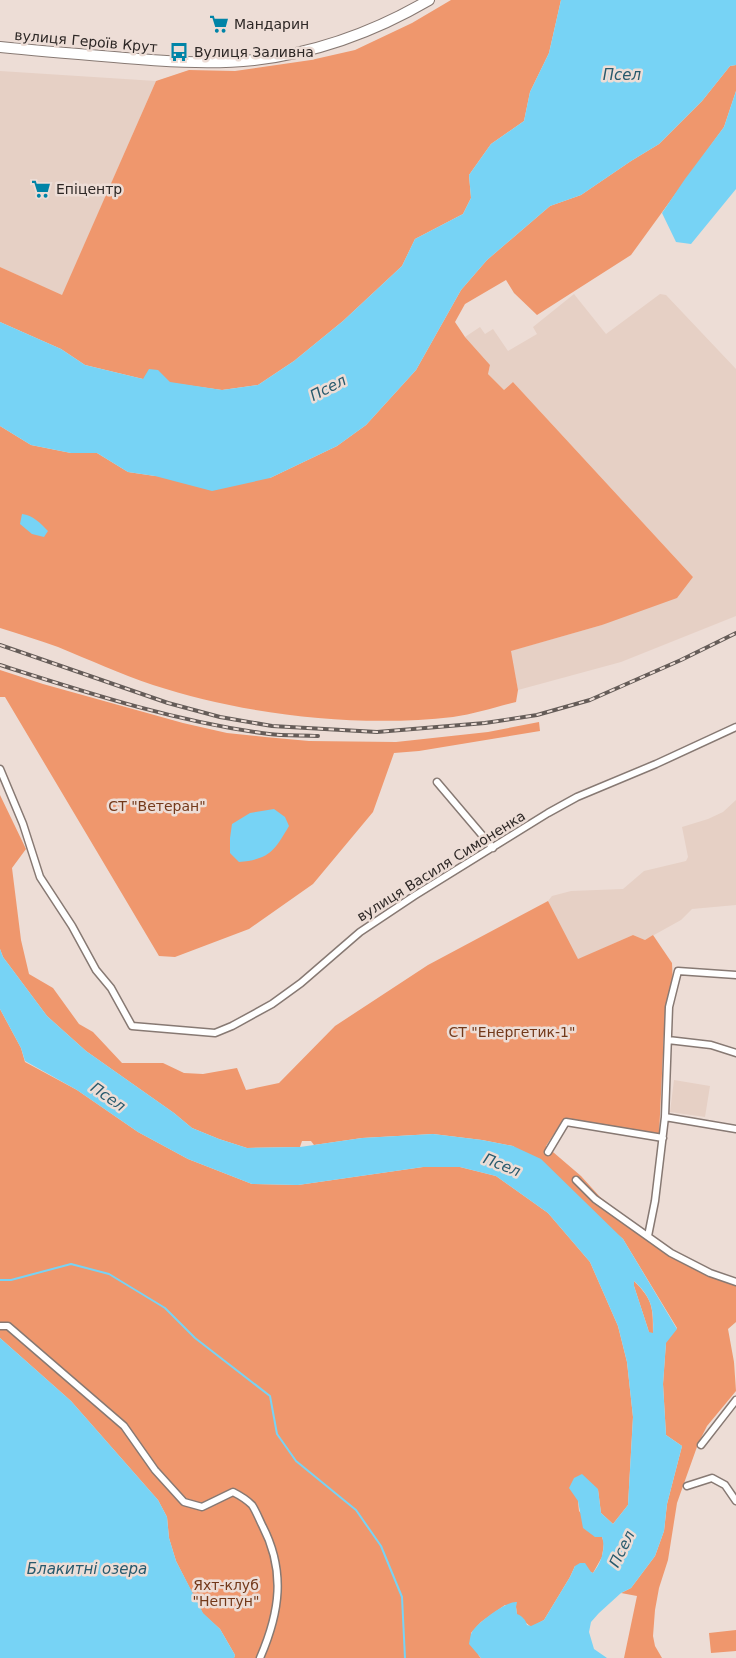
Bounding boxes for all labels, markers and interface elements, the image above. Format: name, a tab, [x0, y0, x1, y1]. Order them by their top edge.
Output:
supermarket icon: Мандарин	[208, 13, 230, 35]
place label: Мандарин	[234, 16, 309, 32]
street label: вулиця Героїв Крут	[14, 27, 158, 55]
bus stop icon: Вулиця Заливна	[168, 41, 190, 63]
place label: Вулиця Заливна	[194, 44, 314, 60]
water label: Псел	[603, 66, 642, 84]
supermarket icon: Епіцентр	[30, 178, 52, 200]
place label: Епіцентр	[56, 181, 122, 197]
water label: Псел	[307, 371, 350, 405]
park label: СТ "Ветеран"	[108, 798, 206, 814]
street label: вулиця Василя Симоненка	[354, 807, 528, 925]
park label: СТ "Енергетик-1"	[449, 1024, 575, 1040]
water label: Псел	[87, 1079, 129, 1116]
water label: Псел	[481, 1149, 524, 1181]
water label: Псел	[606, 1527, 639, 1570]
water label: Блакитні озера	[27, 1560, 147, 1578]
park label: Яхт-клуб "Нептун"	[193, 1577, 259, 1609]

